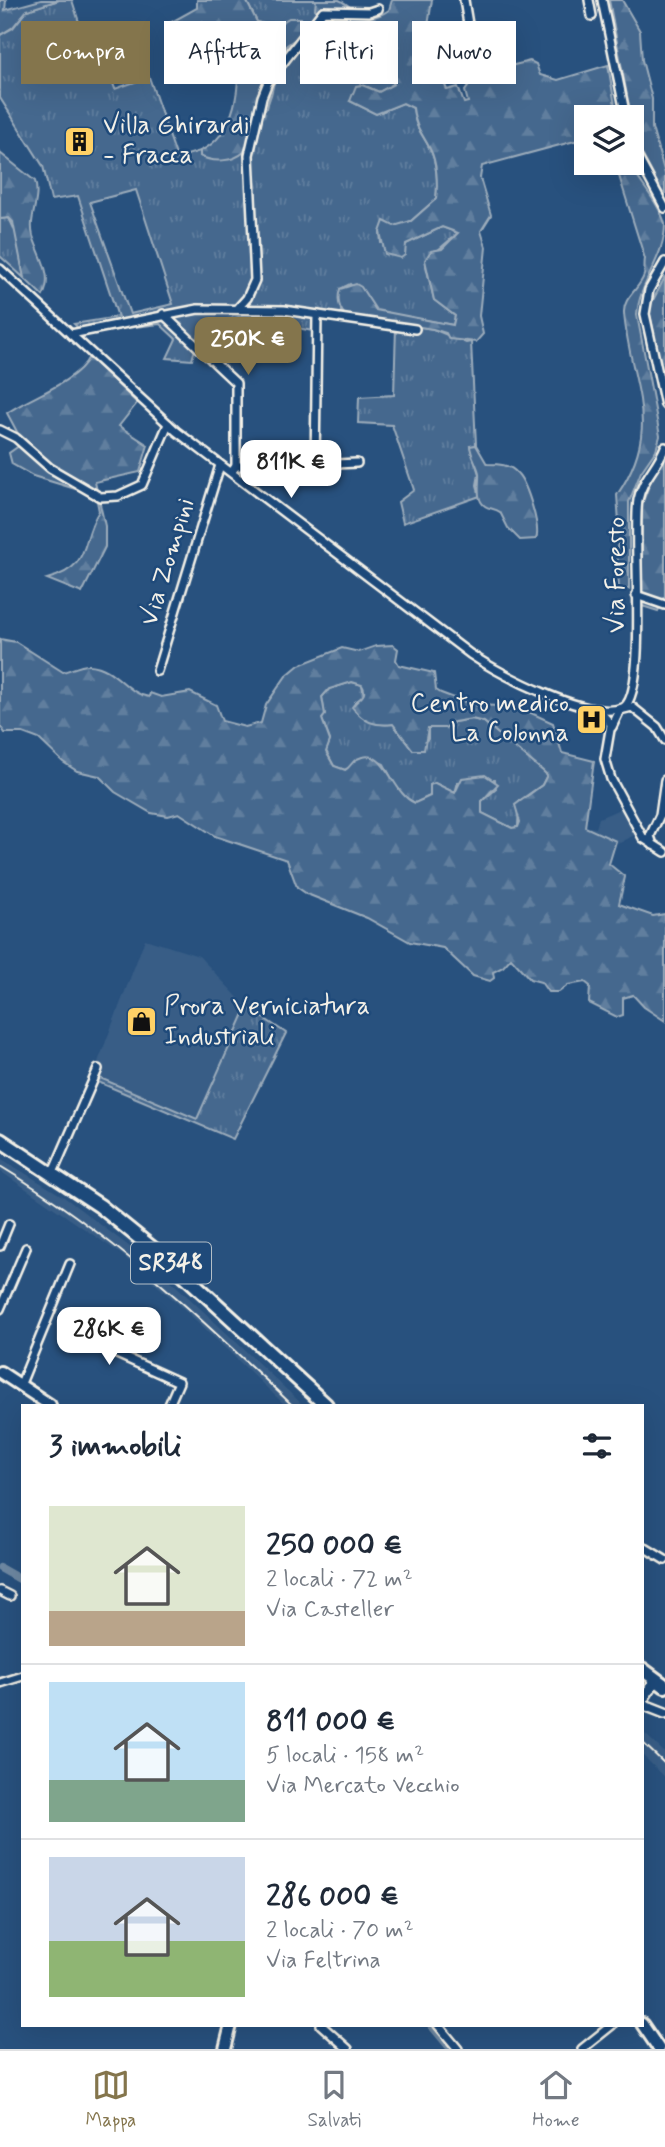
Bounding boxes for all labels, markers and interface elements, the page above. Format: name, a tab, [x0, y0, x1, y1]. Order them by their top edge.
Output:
chip: Compra	[21, 21, 150, 84]
chip: Affitta	[164, 21, 286, 84]
chip: Filtri	[300, 21, 398, 84]
chip: Nuovo	[412, 21, 516, 84]
map controls	[574, 105, 644, 175]
button: layers	[574, 105, 644, 175]
place label: Villa Ghirardi - Fracca	[103, 109, 250, 173]
building icon: Villa Ghirardi - Fracca	[63, 124, 97, 158]
pin: 250K €	[191, 318, 305, 377]
text: 250K €	[211, 325, 285, 355]
pin: 811K €	[234, 440, 348, 500]
text: 811K €	[256, 448, 326, 478]
street label: Via Zompini	[132, 494, 204, 630]
street label: Via Foresto	[600, 517, 634, 633]
place label: Centro medico La Colonna	[410, 687, 569, 751]
hospital icon: Centro medico La Colonna	[575, 702, 609, 736]
place label: Prora Verniciatura Industriali	[164, 990, 370, 1054]
shop icon: Prora Verniciatura Industriali	[124, 1005, 158, 1039]
road number: SR348	[131, 1242, 211, 1283]
pin: 286K €	[52, 1308, 166, 1367]
text: 286K €	[73, 1315, 145, 1345]
text: 3 immobili	[49, 1427, 181, 1466]
icon: filters	[578, 1427, 616, 1465]
text: 250 000 €	[266, 1526, 403, 1565]
icon: home	[105, 1534, 189, 1618]
text: 2 locali · 72 m²	[266, 1565, 413, 1595]
text: Via Casteller	[266, 1595, 394, 1625]
text: 811 000 €	[266, 1702, 395, 1741]
icon: home	[105, 1710, 189, 1794]
text: 5 locali · 158 m²	[266, 1741, 424, 1771]
text: Via Mercato Vecchio	[266, 1771, 460, 1801]
text: 286 000 €	[266, 1877, 399, 1916]
icon: home	[105, 1885, 189, 1969]
text: 2 locali · 70 m²	[266, 1916, 414, 1946]
text: Via Feltrina	[266, 1946, 381, 1976]
tab: Mappa	[86, 2066, 136, 2133]
tab: Salvati	[307, 2066, 361, 2133]
tab: Home	[532, 2066, 579, 2133]

